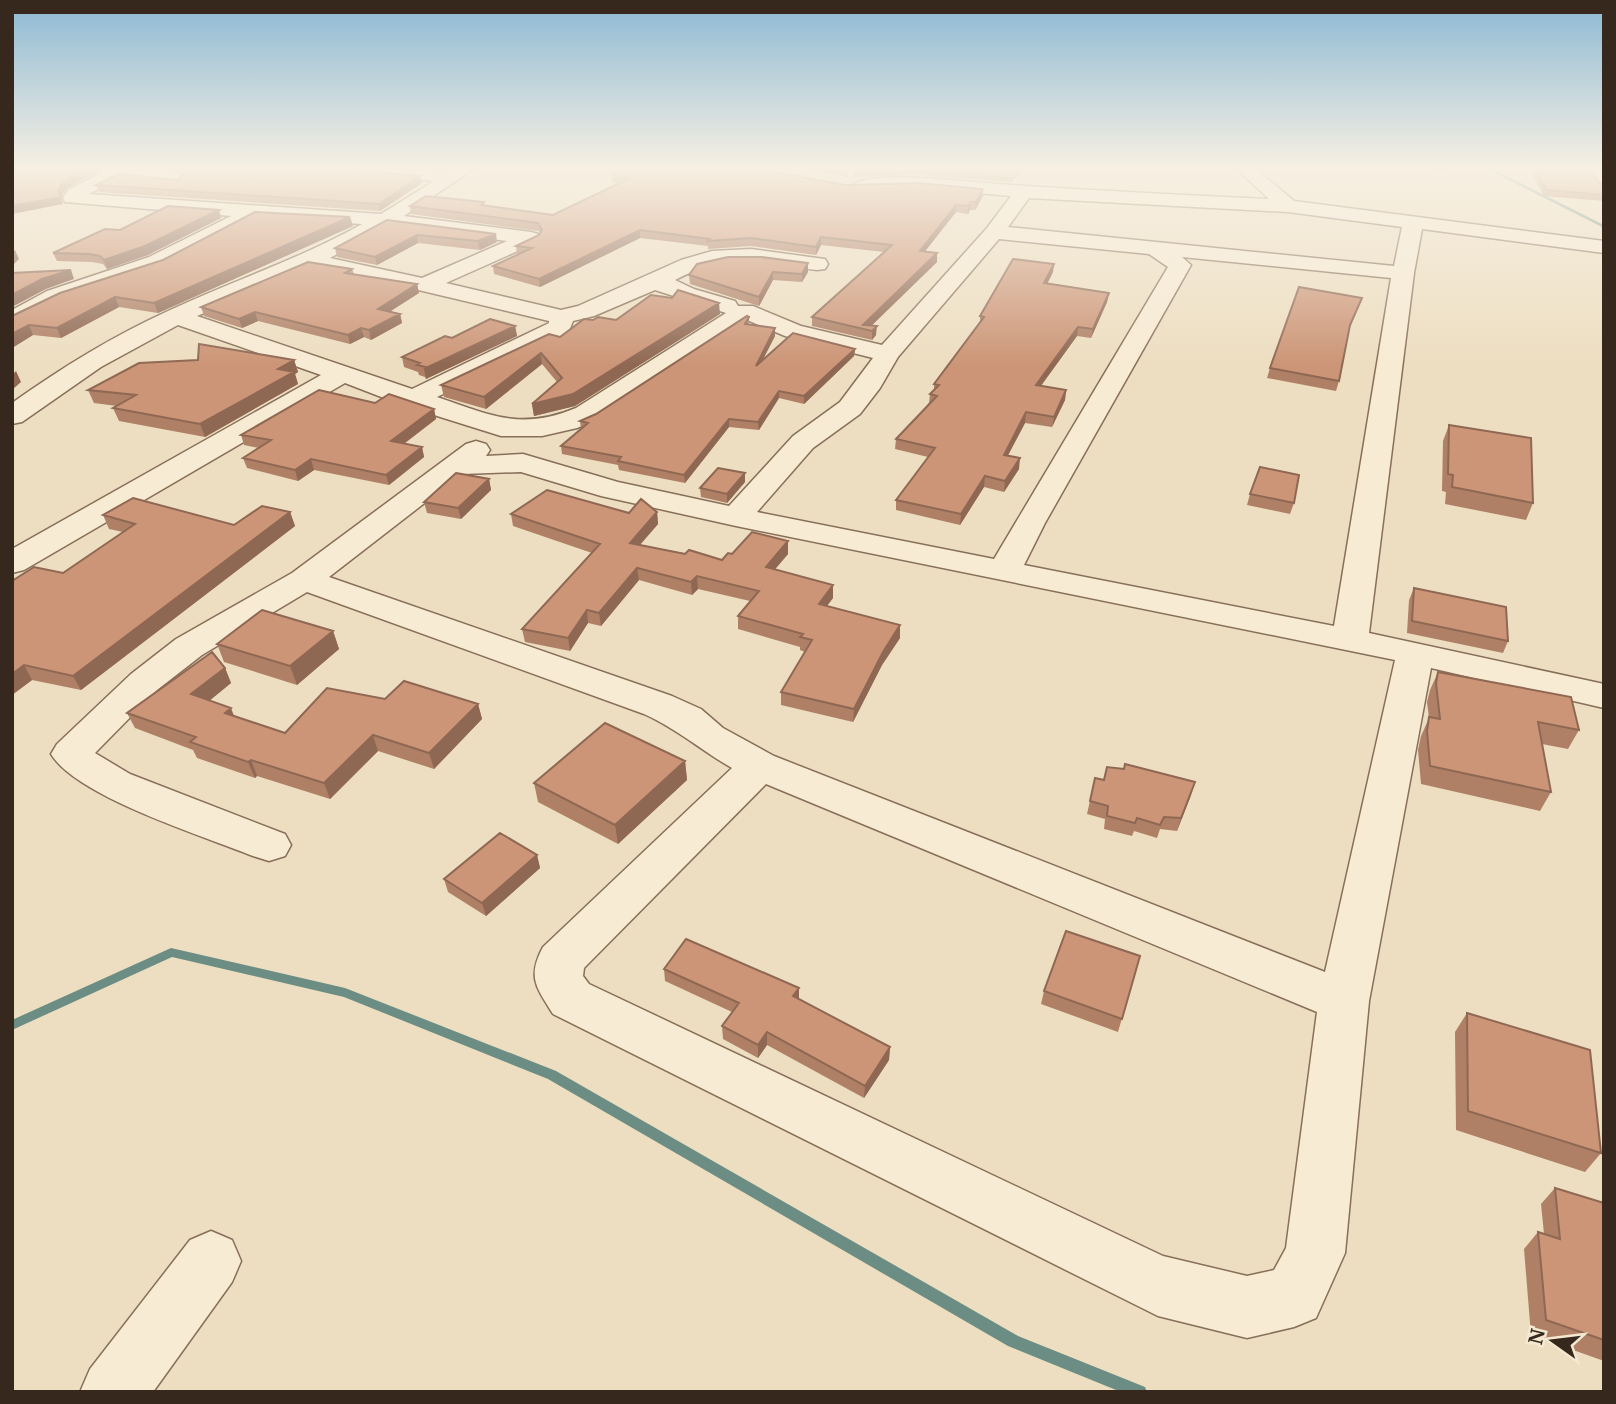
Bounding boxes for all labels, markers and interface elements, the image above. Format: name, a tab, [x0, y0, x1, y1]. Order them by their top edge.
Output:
north arrow	[1518, 1306, 1588, 1376]
text: N	[1523, 1327, 1550, 1347]

